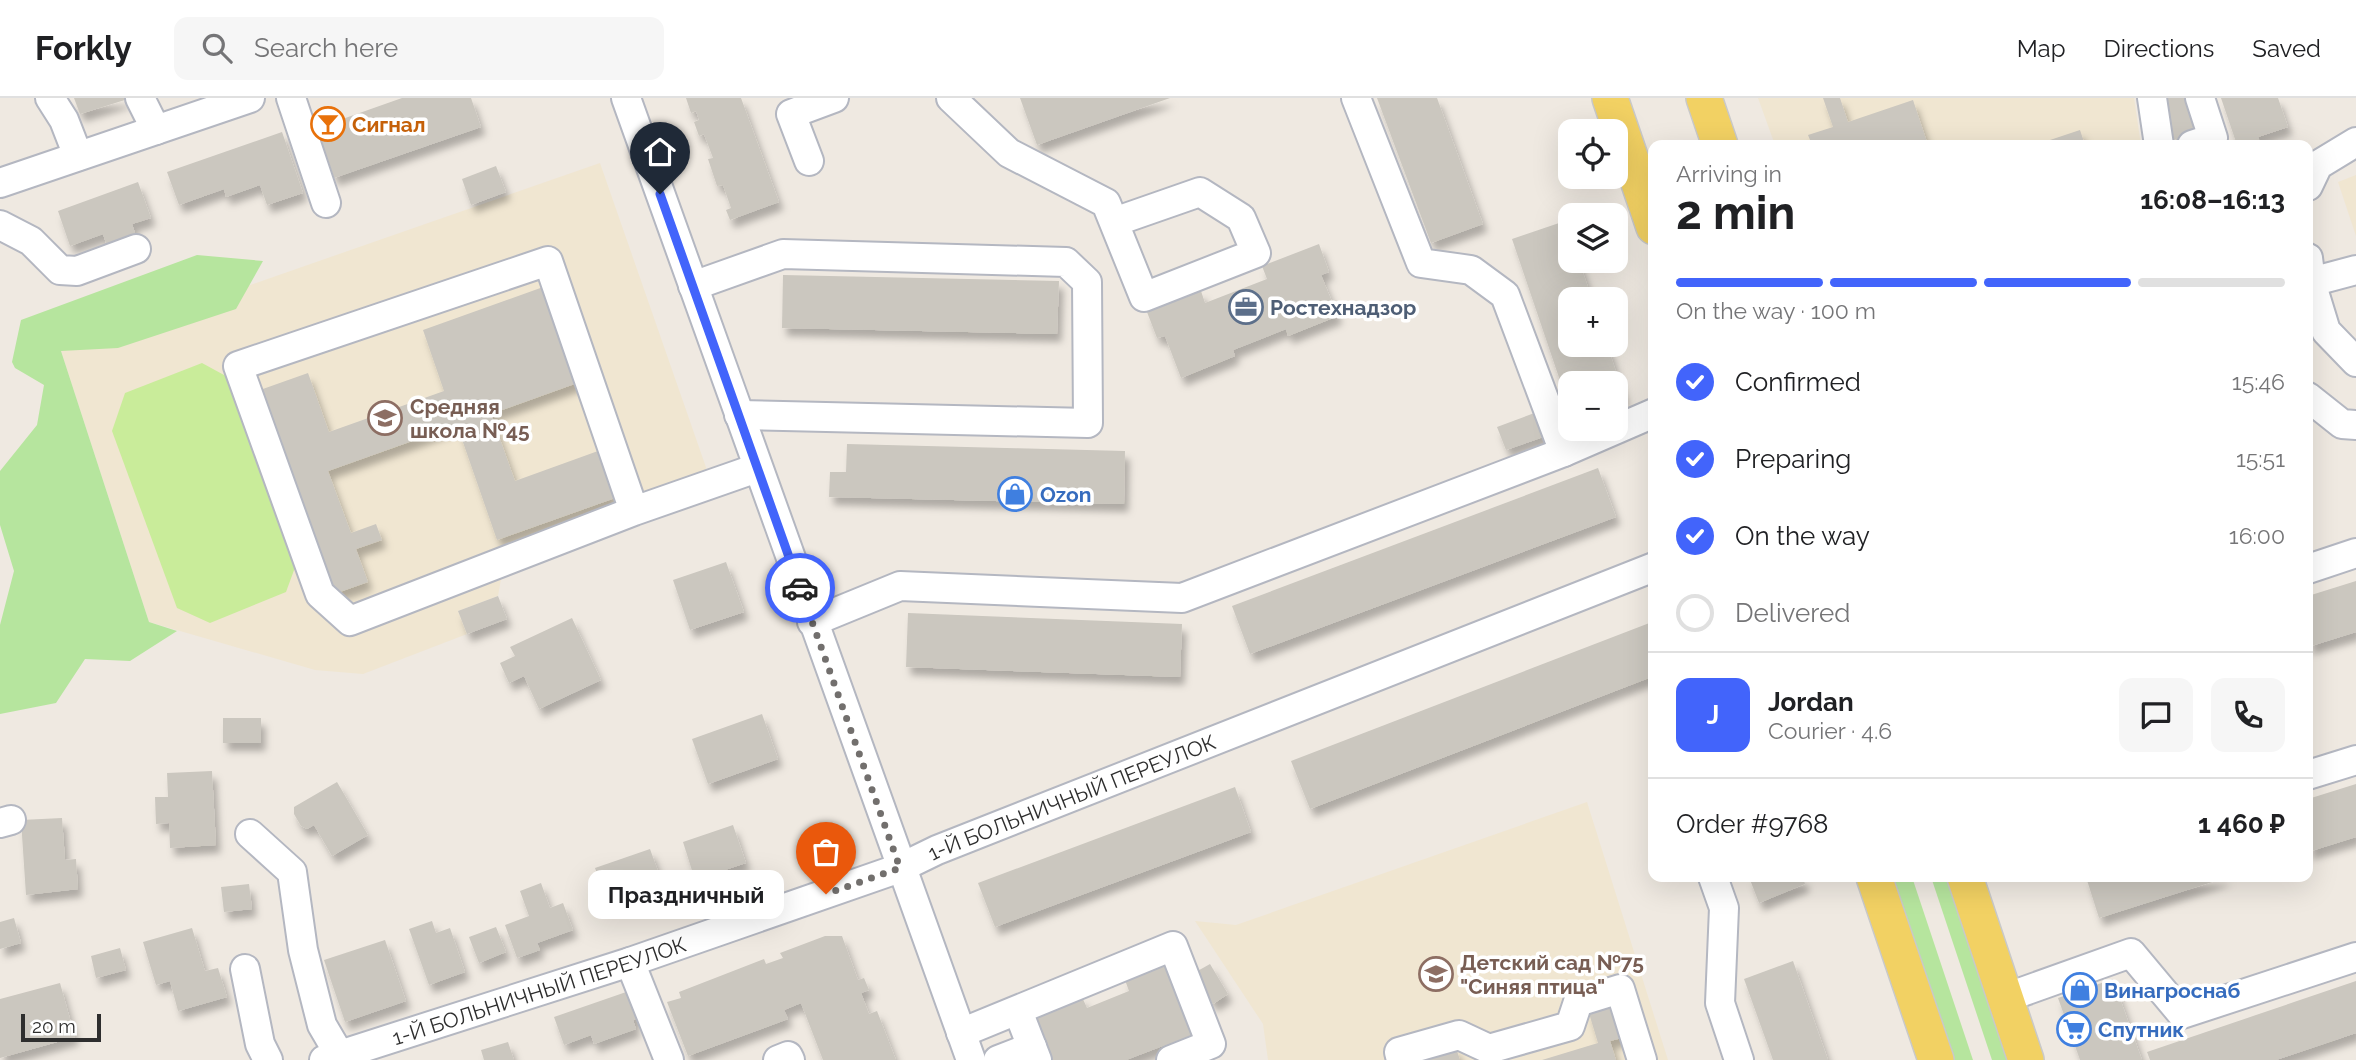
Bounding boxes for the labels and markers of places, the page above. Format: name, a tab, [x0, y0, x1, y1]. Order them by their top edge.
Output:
bar icon: Сигнал	[309, 105, 347, 143]
place label: Сигнал	[352, 112, 425, 137]
pin	[630, 122, 690, 194]
office icon: Ростехнадзор	[1227, 288, 1265, 326]
place label: Ростехнадзор	[1270, 295, 1416, 320]
place label: Средняя школа №45	[410, 394, 530, 443]
school or university icon: Средняя школа №45	[366, 399, 404, 437]
shop icon: Ozon	[996, 475, 1034, 513]
place label: Ozon	[1040, 482, 1091, 507]
pin	[796, 822, 856, 894]
callout: Праздничный	[588, 870, 784, 918]
place label: Детский сад №75 "Синяя птица"	[1460, 950, 1644, 999]
school or university icon: Детский сад №75 "Синяя птица"	[1417, 955, 1455, 993]
shop icon: Винагроснаб	[2061, 971, 2099, 1009]
place label: Винагроснаб	[2104, 978, 2240, 1003]
supermarket icon: Спутник	[2055, 1010, 2093, 1048]
place label: Спутник	[2098, 1017, 2184, 1042]

